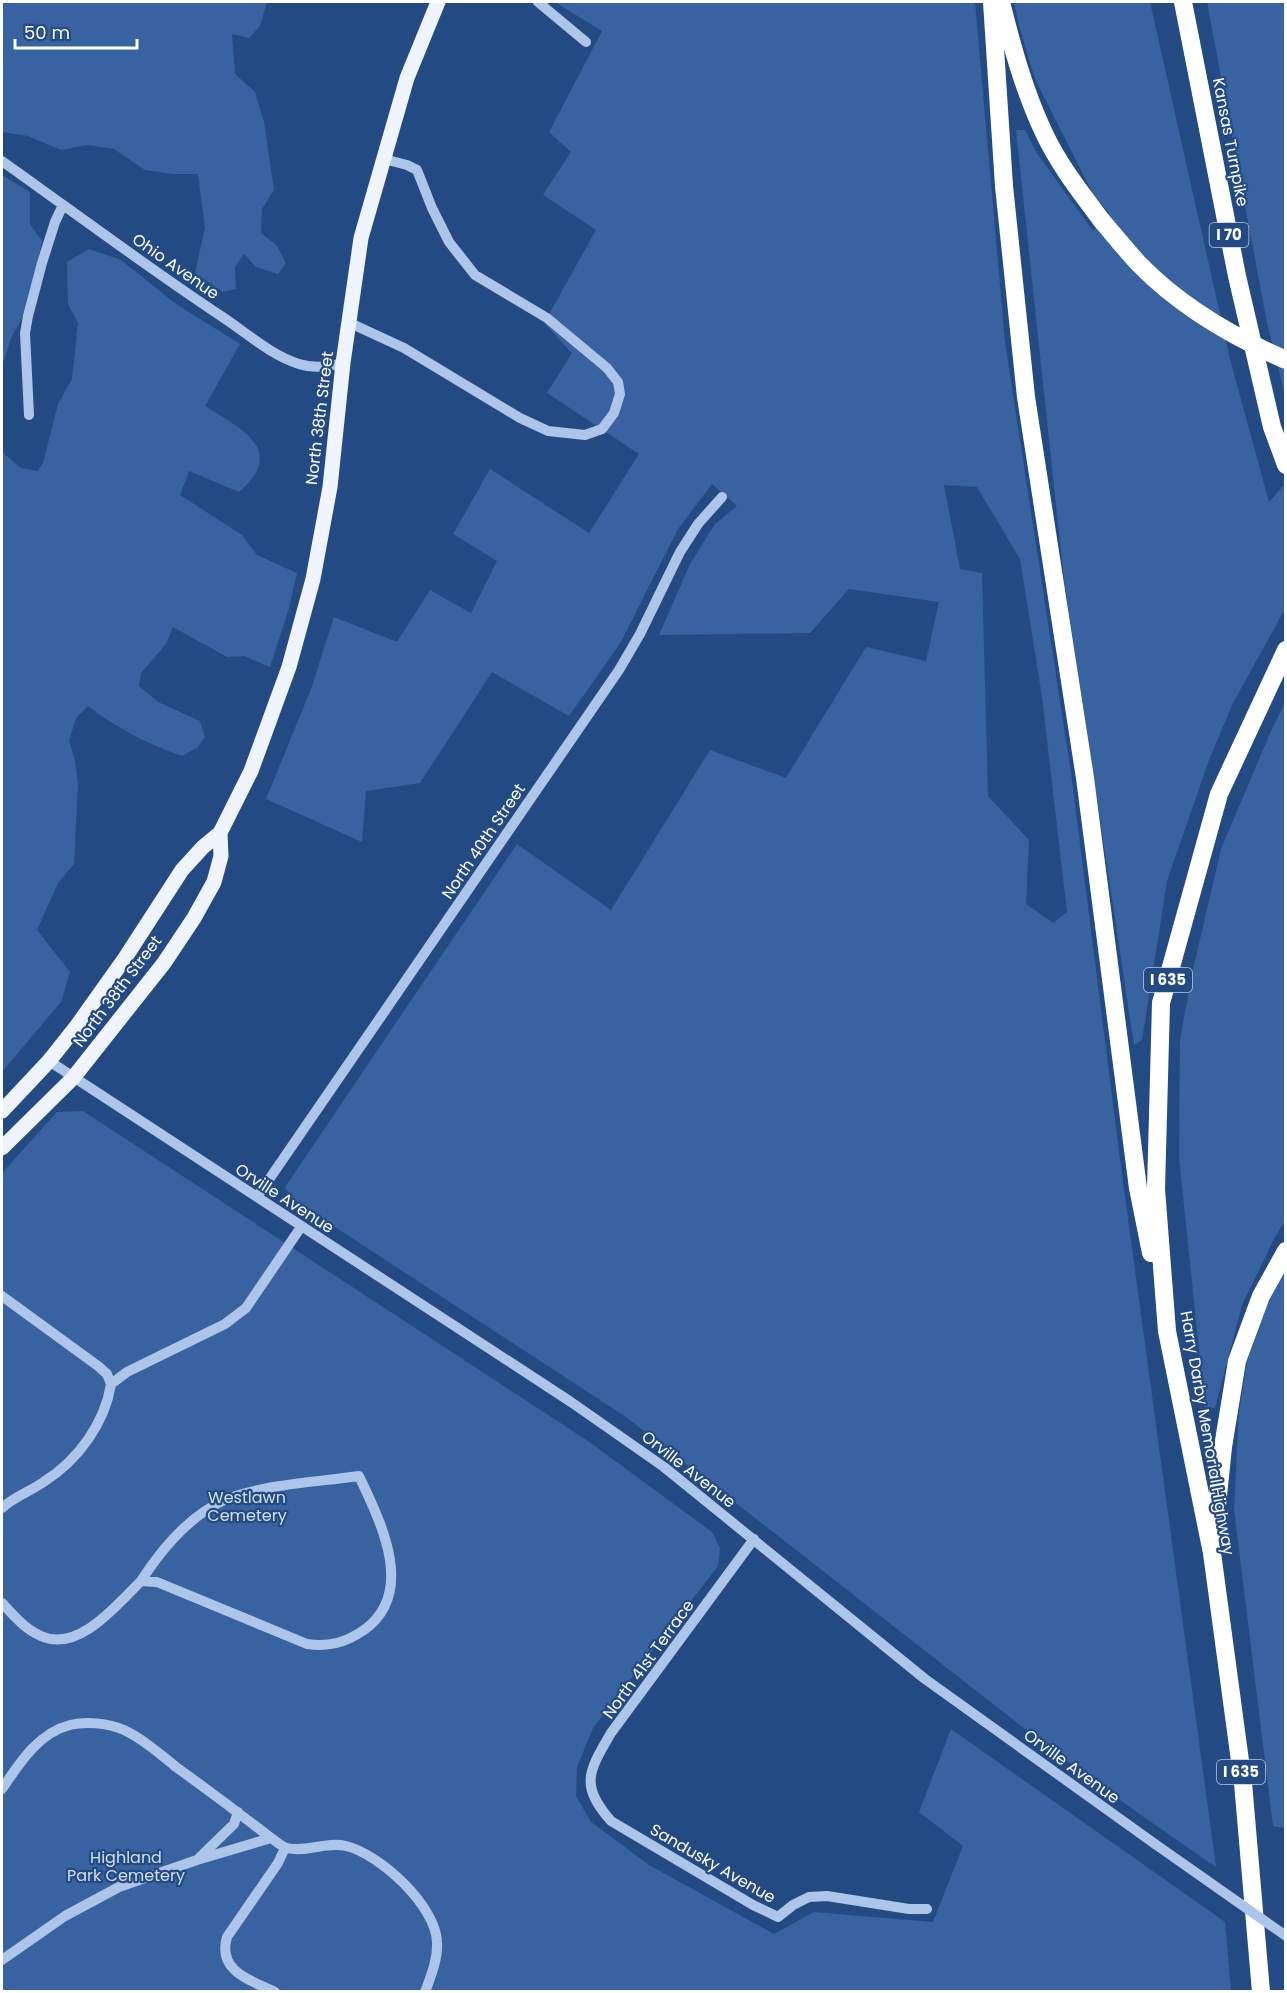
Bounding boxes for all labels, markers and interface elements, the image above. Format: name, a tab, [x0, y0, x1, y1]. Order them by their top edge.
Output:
scale bar	[15, 12, 136, 50]
text: 50 m	[24, 20, 70, 45]
street label: Kansas Turnpike	[1207, 76, 1254, 208]
road number: I 70	[1210, 223, 1248, 247]
street label: Ohio Avenue	[128, 228, 224, 305]
street label: North 38th Street	[300, 350, 339, 486]
street label: North 40th Street	[436, 779, 531, 904]
street label: North 38th Street	[68, 931, 167, 1052]
road number: I 635	[1144, 968, 1192, 992]
street label: Orville Avenue	[231, 1158, 339, 1239]
street label: Harry Darby Memorial Highway	[1175, 1309, 1240, 1557]
street label: Orville Avenue	[637, 1425, 741, 1513]
park label: Westlawn Cemetery	[207, 1486, 287, 1527]
street label: North 41st Terrace	[597, 1595, 700, 1724]
street label: Orville Avenue	[1019, 1724, 1124, 1809]
road number: I 635	[1217, 1760, 1265, 1784]
street label: Sandusky Avenue	[646, 1818, 780, 1909]
park label: Highland Park Cemetery	[67, 1846, 185, 1887]

